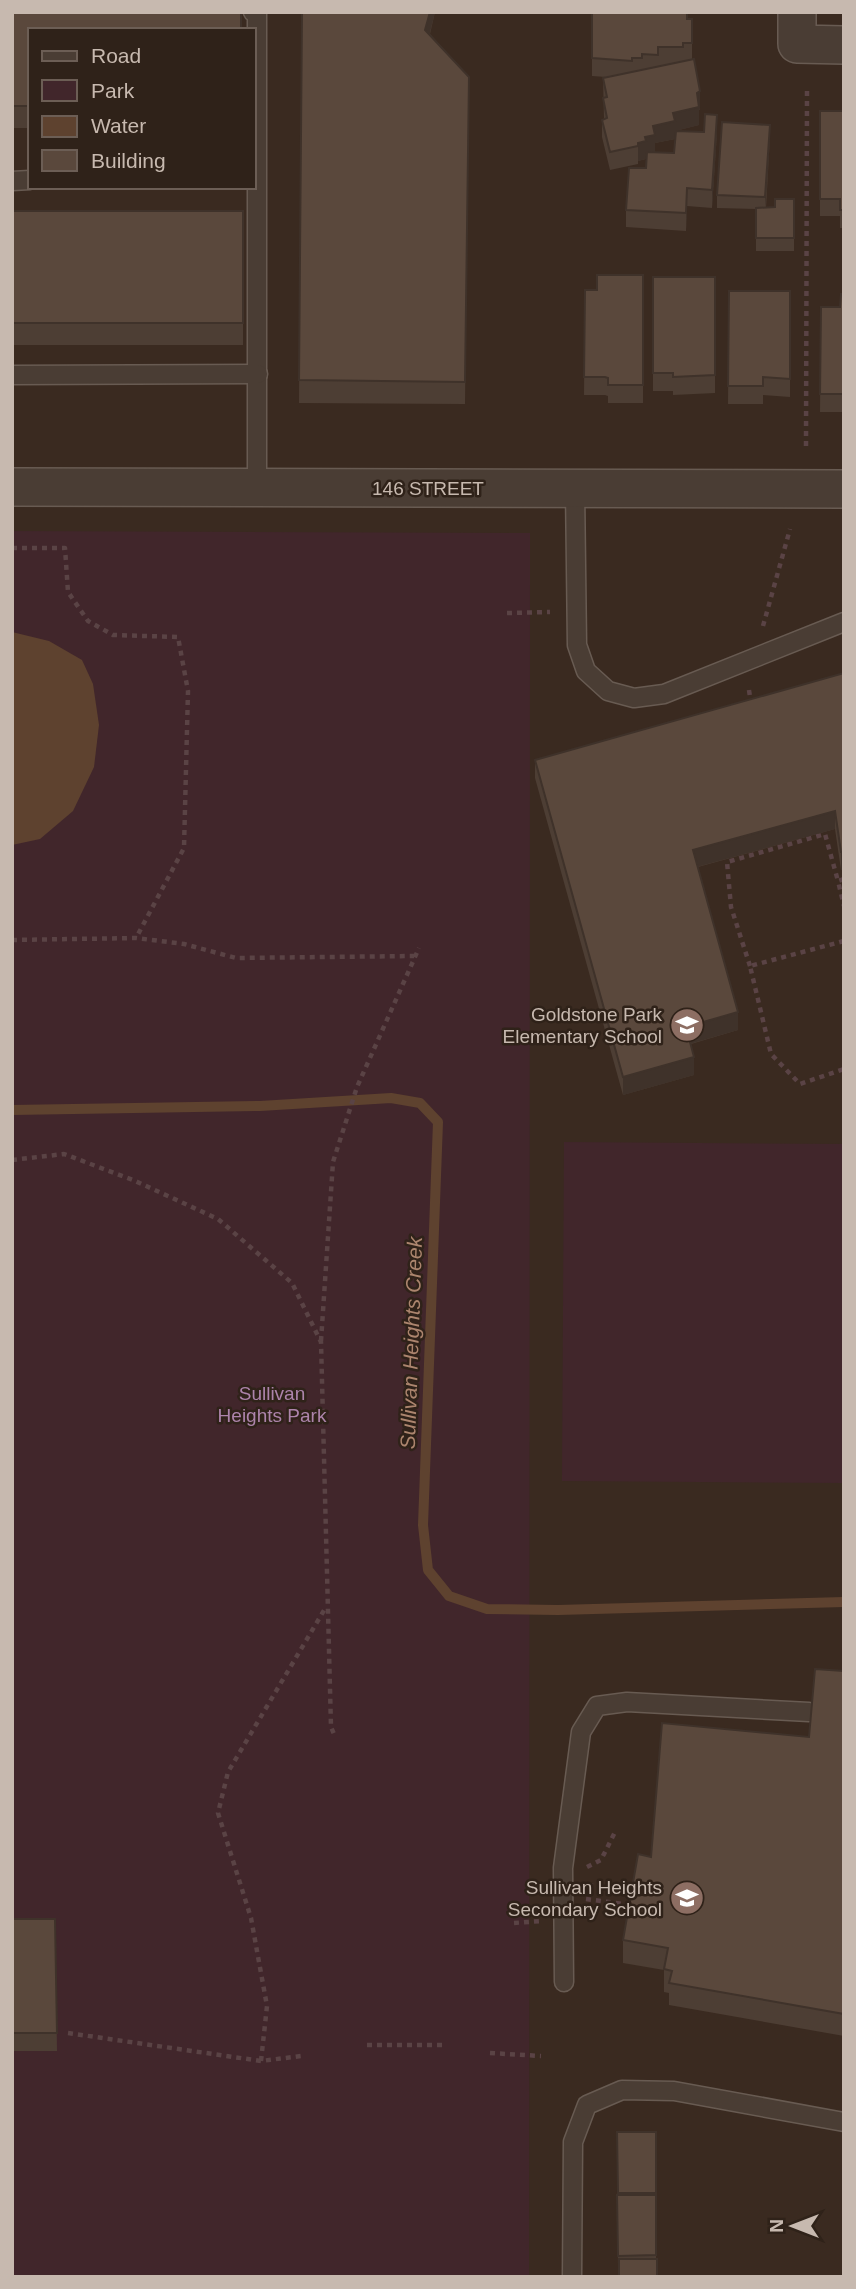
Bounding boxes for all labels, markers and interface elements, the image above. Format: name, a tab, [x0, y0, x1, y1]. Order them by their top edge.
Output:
legend	[28, 28, 256, 189]
text: Road	[91, 44, 141, 67]
text: Park	[91, 79, 135, 102]
text: Water	[91, 114, 146, 137]
text: Building	[91, 149, 166, 172]
street label: 146 STREET	[372, 478, 484, 499]
place label: Goldstone Park Elementary School	[503, 1004, 662, 1047]
school or university icon: Goldstone Park Elementary School	[668, 1006, 706, 1044]
water label: Sullivan Heights Creek	[396, 1235, 426, 1450]
park label: Sullivan Heights Park	[218, 1383, 327, 1426]
place label: Sullivan Heights Secondary School	[508, 1877, 662, 1920]
school or university icon: Sullivan Heights Secondary School	[668, 1879, 706, 1917]
north arrow	[758, 2191, 828, 2261]
text: N	[766, 2219, 787, 2233]

